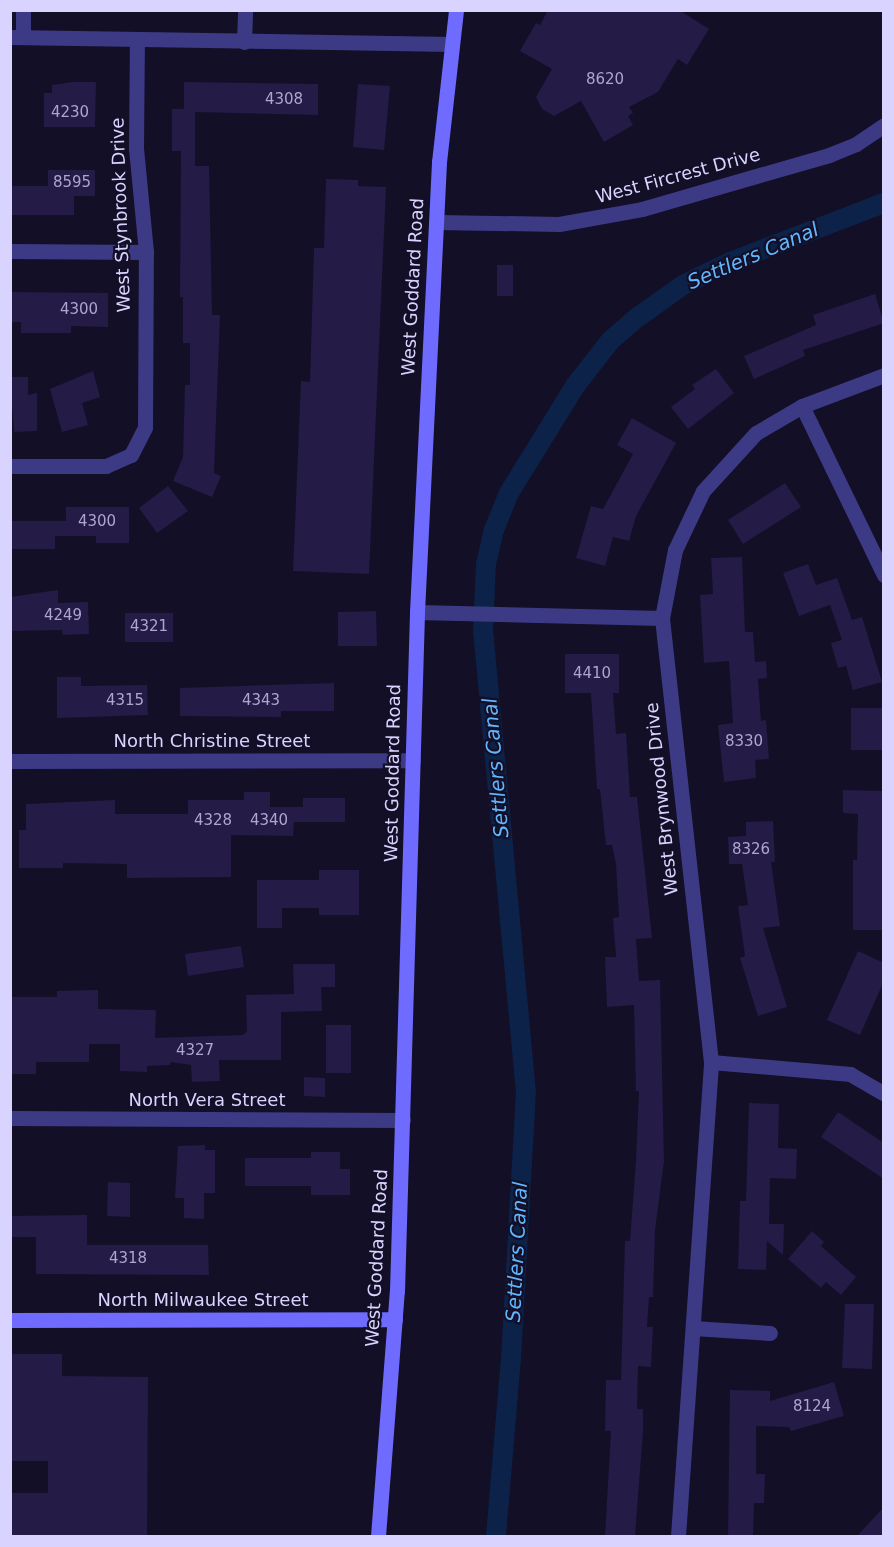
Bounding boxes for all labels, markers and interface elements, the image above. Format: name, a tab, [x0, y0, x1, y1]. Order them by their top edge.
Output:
house number: 8620	[586, 71, 624, 89]
house number: 4308	[265, 91, 303, 109]
house number: 4230	[51, 104, 89, 122]
street label: West Stynbrook Drive	[107, 117, 135, 313]
street label: West Fircrest Drive	[594, 144, 762, 208]
house number: 8595	[53, 174, 91, 192]
street label: West Goddard Road	[398, 197, 428, 377]
water label: Settlers Canal	[684, 218, 822, 294]
house number: 4300	[60, 301, 98, 319]
house number: 4300	[78, 513, 116, 531]
house number: 4249	[44, 607, 82, 625]
house number: 4321	[130, 618, 168, 636]
house number: 4410	[573, 665, 611, 683]
street label: West Goddard Road	[381, 684, 405, 862]
house number: 4315	[106, 692, 144, 710]
house number: 4343	[242, 692, 280, 710]
water label: Settlers Canal	[478, 697, 514, 839]
street label: West Brynwood Drive	[641, 702, 683, 896]
street label: North Christine Street	[114, 730, 310, 752]
house number: 8330	[725, 733, 763, 751]
house number: 4328	[194, 812, 232, 830]
house number: 4340	[250, 812, 288, 830]
house number: 8326	[732, 841, 770, 859]
house number: 4327	[176, 1042, 214, 1060]
street label: North Vera Street	[129, 1089, 285, 1111]
street label: West Goddard Road	[362, 1168, 392, 1348]
water label: Settlers Canal	[501, 1181, 533, 1323]
house number: 4318	[109, 1250, 147, 1268]
street label: North Milwaukee Street	[97, 1289, 309, 1311]
house number: 8124	[793, 1398, 831, 1416]

